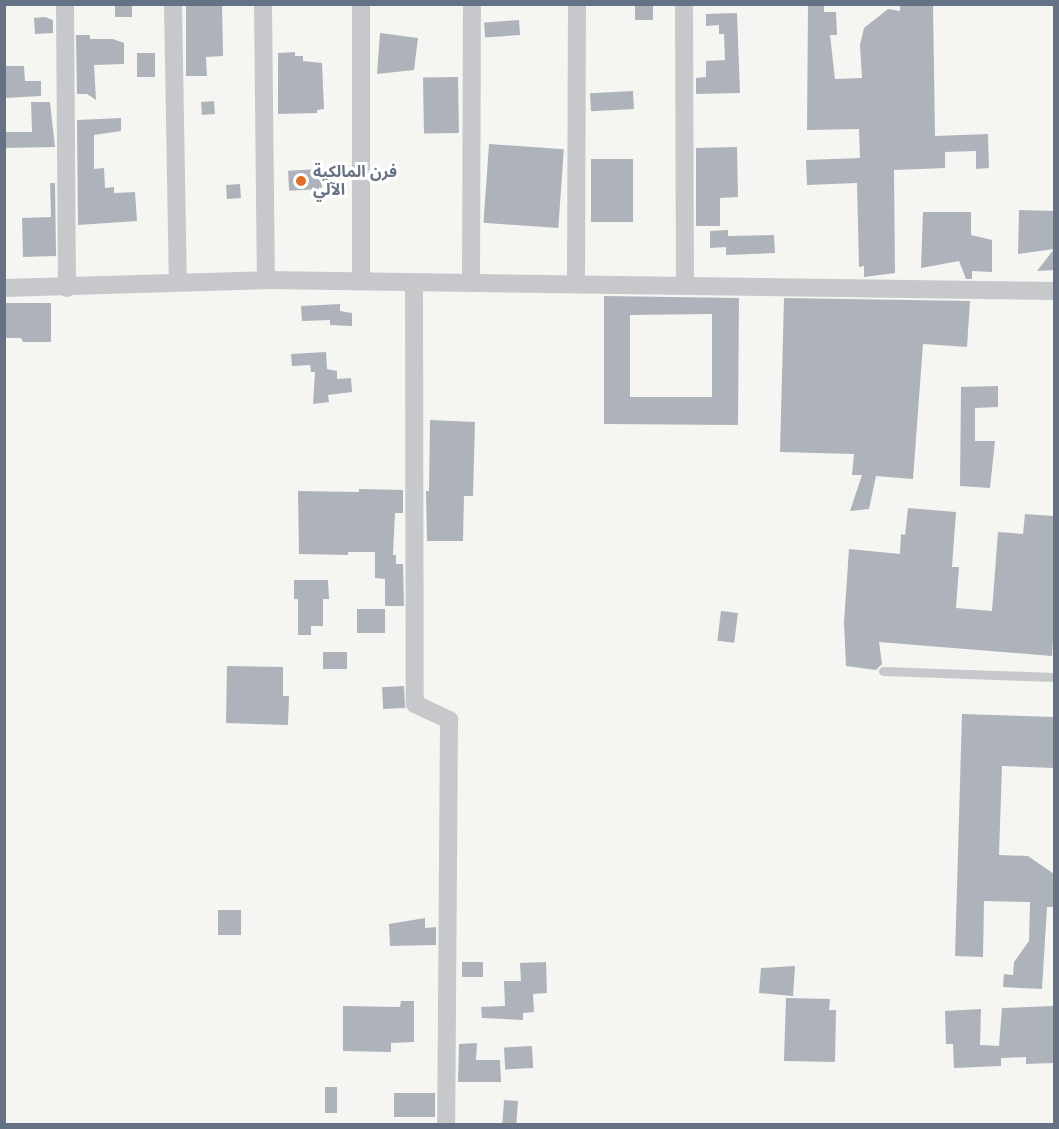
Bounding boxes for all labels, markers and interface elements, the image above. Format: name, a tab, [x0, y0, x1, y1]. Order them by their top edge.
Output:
place label: فرن المالكية الآلي	[313, 162, 397, 200]
marker: فرن المالكية الآلي	[294, 174, 308, 188]

